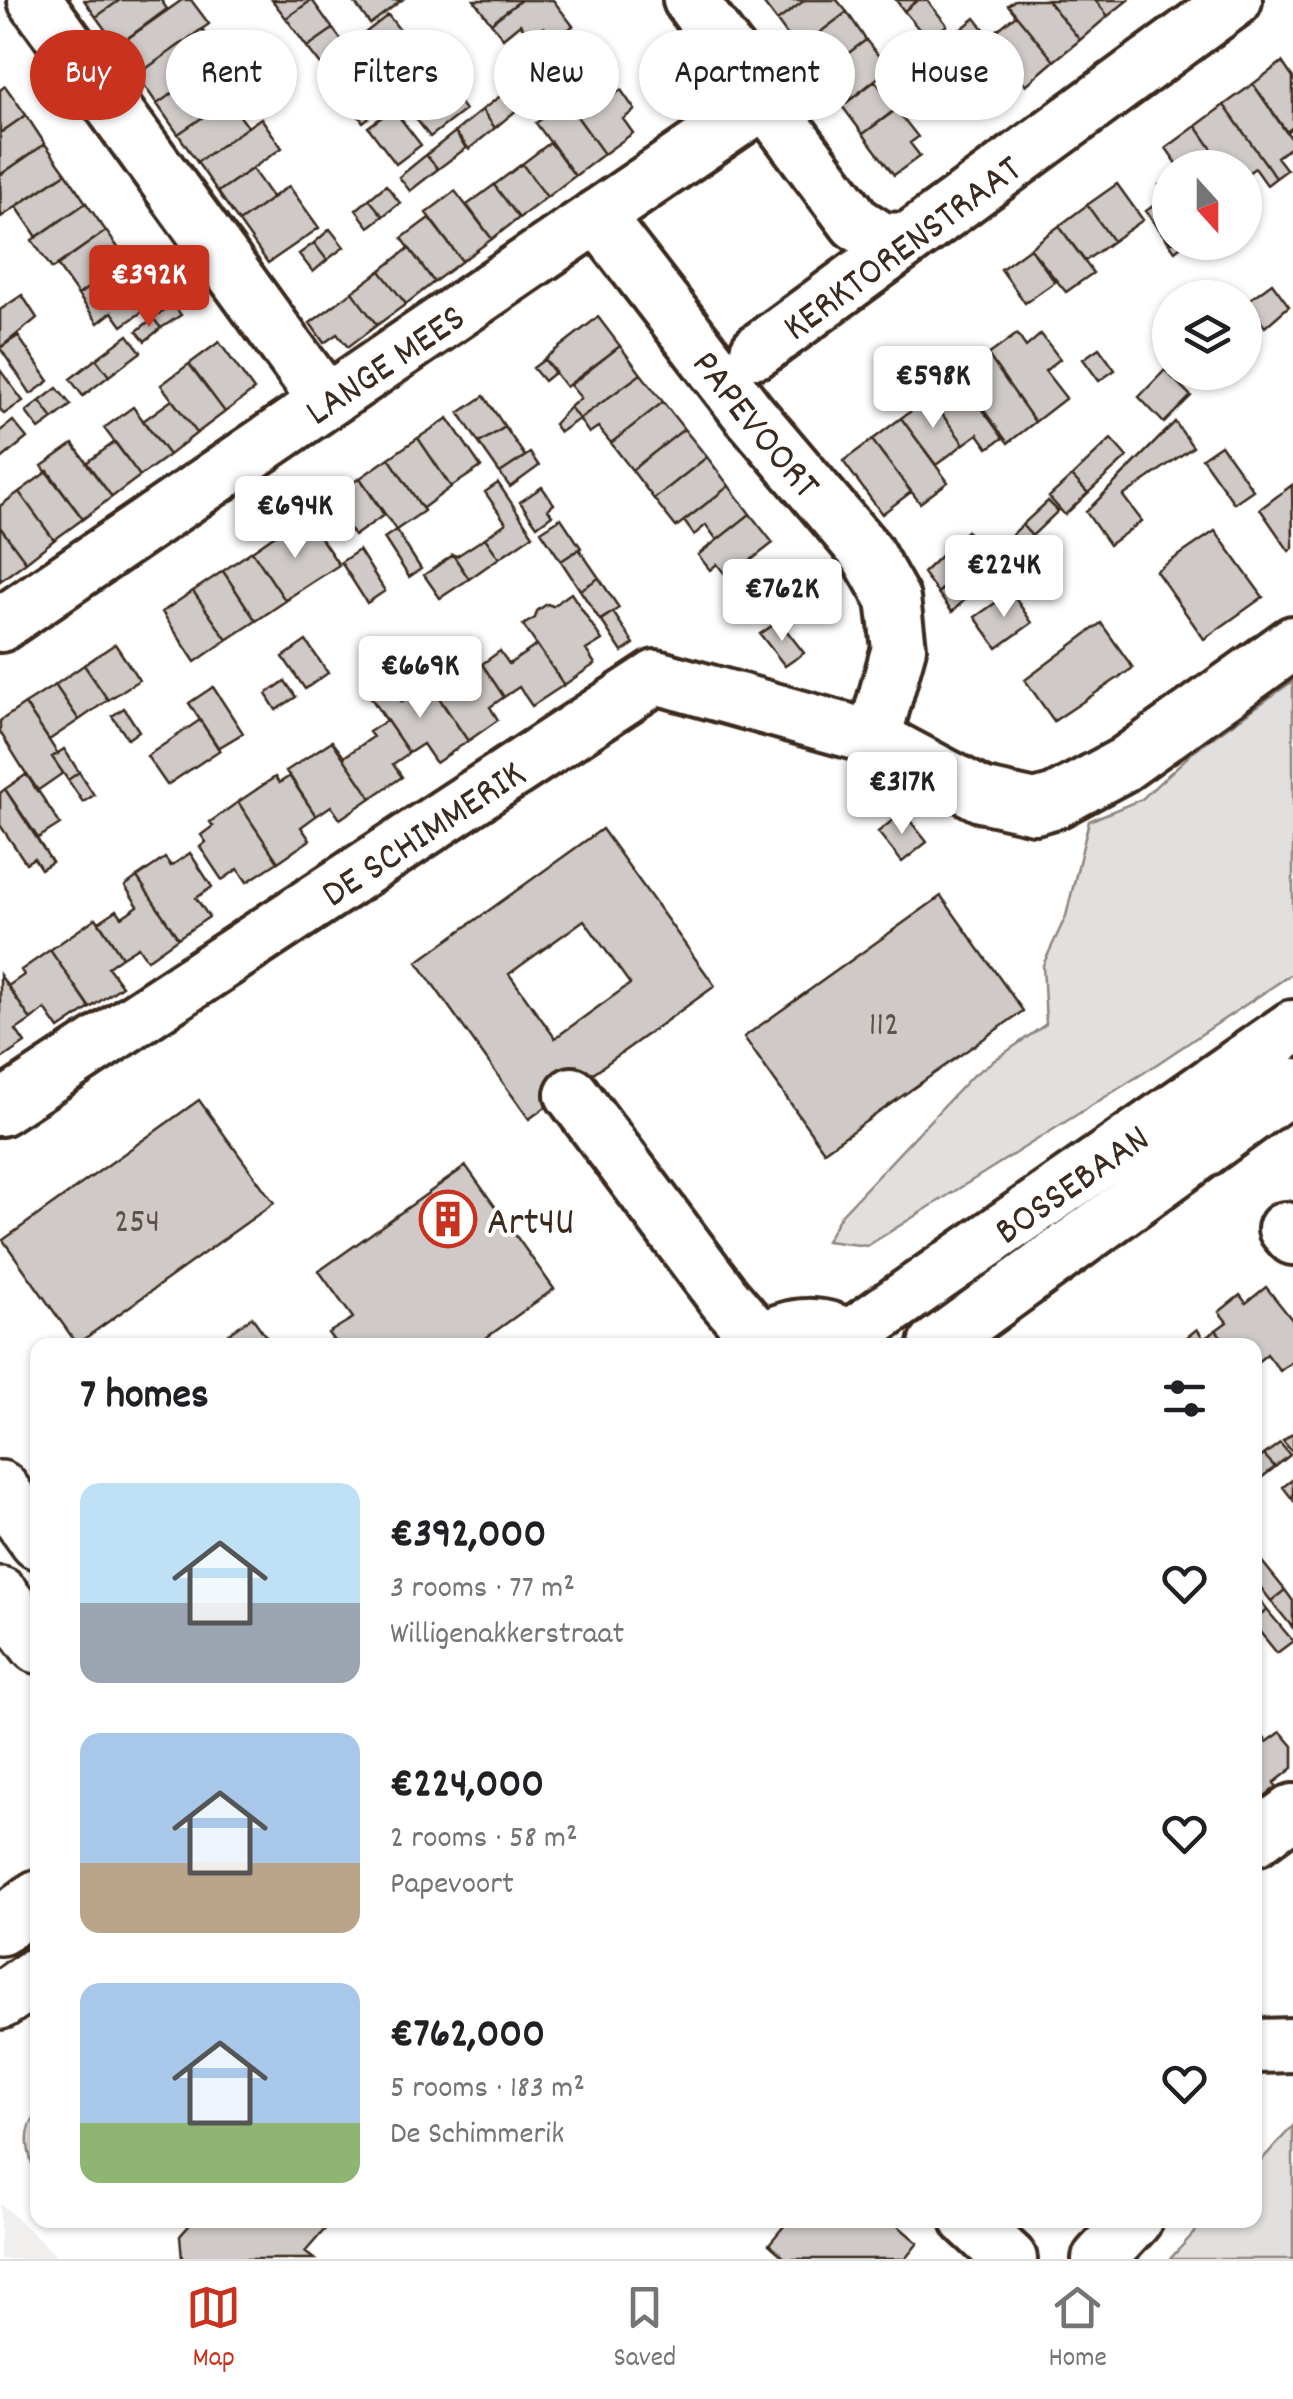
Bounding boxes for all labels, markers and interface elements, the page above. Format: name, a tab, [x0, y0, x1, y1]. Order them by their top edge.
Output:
chip: Buy	[30, 30, 146, 120]
chip: Rent	[166, 30, 297, 120]
chip: Filters	[317, 30, 474, 120]
chip: New	[494, 30, 619, 120]
chip: Apartment	[639, 30, 855, 120]
chip: House	[875, 30, 1024, 120]
street label: KERKTORENSTRAAT	[773, 144, 1036, 358]
north arrow	[1152, 150, 1262, 260]
map controls	[1152, 150, 1262, 390]
pin: €392K	[79, 245, 219, 330]
text: €392K	[111, 254, 187, 300]
button: layers	[1152, 280, 1262, 390]
street label: LANGE MEES	[296, 293, 479, 443]
street label: PAPEVOORT	[675, 340, 831, 514]
pin: €598K	[863, 346, 1003, 431]
text: €598K	[896, 355, 970, 401]
pin: €694K	[225, 476, 365, 561]
text: €694K	[257, 485, 333, 531]
pin: €224K	[934, 535, 1074, 620]
text: €224K	[967, 544, 1041, 590]
pin: €762K	[712, 559, 852, 644]
text: €762K	[745, 568, 819, 614]
pin: €669K	[350, 636, 490, 721]
text: €669K	[381, 645, 459, 691]
street label: DE SCHIMMERIK	[312, 749, 539, 925]
pin: €317K	[832, 752, 972, 837]
text: €317K	[869, 761, 935, 807]
house number: 112	[869, 1002, 899, 1052]
street label: BOSSEBAAN	[985, 1113, 1163, 1262]
building icon: Art4U	[418, 1189, 478, 1249]
place label: Art4U	[487, 1197, 574, 1254]
house number: 254	[114, 1199, 160, 1249]
text: 7 homes	[80, 1368, 209, 1428]
icon: filters	[1157, 1371, 1212, 1426]
text: €392,000	[390, 1507, 546, 1567]
icon: home	[160, 1523, 280, 1643]
icon: heart	[1157, 1556, 1212, 1611]
text: 3 rooms · 77 m²	[390, 1567, 575, 1613]
text: Willigenakkerstraat	[390, 1613, 624, 1659]
text: €224,000	[390, 1757, 544, 1817]
icon: home	[160, 1773, 280, 1893]
icon: heart	[1157, 1806, 1212, 1861]
text: 2 rooms · 58 m²	[390, 1817, 578, 1863]
text: Papevoort	[390, 1863, 514, 1909]
text: €762,000	[390, 2007, 545, 2067]
icon: home	[160, 2023, 280, 2143]
icon: heart	[1157, 2056, 1212, 2111]
text: 5 rooms · 183 m²	[390, 2067, 585, 2113]
text: De Schimmerik	[390, 2113, 564, 2159]
tab: Map	[186, 2280, 241, 2380]
tab: Saved	[614, 2280, 676, 2380]
tab: Home	[1048, 2280, 1107, 2380]

